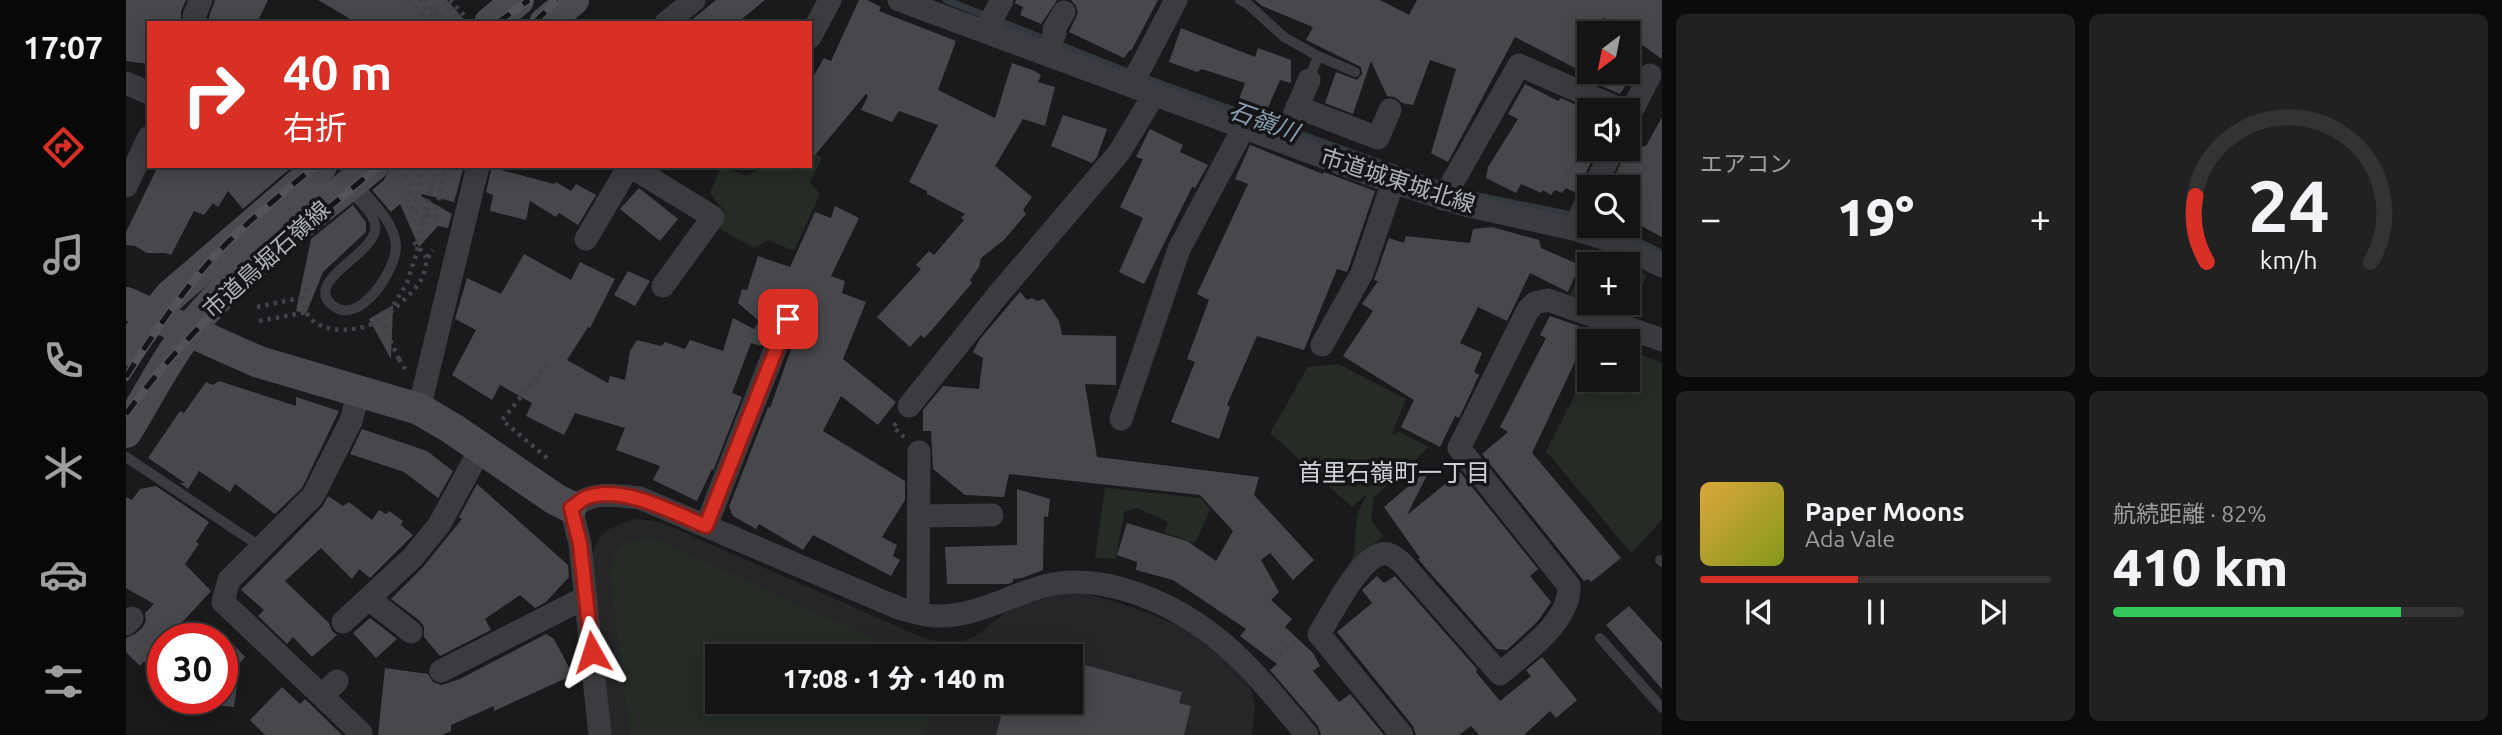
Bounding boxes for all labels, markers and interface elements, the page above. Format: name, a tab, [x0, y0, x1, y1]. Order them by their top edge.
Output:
north arrow	[1577, 21, 1640, 84]
map controls	[1577, 21, 1640, 392]
text: 17:07	[23, 29, 103, 65]
text: 40 m	[283, 44, 392, 99]
icon: right	[168, 49, 259, 140]
water label: 石嶺川	[1226, 96, 1305, 147]
button: sound	[1577, 98, 1640, 161]
text: 右折	[283, 109, 347, 145]
icon: directions	[39, 123, 88, 172]
street label: 市道城東城北線	[1318, 143, 1478, 217]
text: エアコン	[1700, 151, 1792, 176]
text: 24	[2247, 164, 2330, 246]
button: search	[1577, 175, 1640, 238]
text: 19°	[1837, 188, 1914, 246]
street label: 市道鳥堀石嶺線	[198, 196, 334, 322]
text: −	[1700, 197, 1721, 239]
text: +	[2030, 197, 2051, 239]
icon: music	[39, 230, 88, 279]
text: km/h	[2260, 245, 2317, 273]
button: +	[1577, 252, 1640, 315]
pin	[758, 289, 818, 349]
icon: arrive	[769, 300, 807, 338]
button: −	[1577, 329, 1640, 392]
icon: phone	[39, 336, 88, 385]
icon: climate	[39, 443, 88, 492]
district label: 首里石嶺町一丁目	[1298, 459, 1490, 486]
text: Paper Moons	[1805, 497, 1964, 526]
text: 航続距離 · 82%	[2113, 501, 2266, 526]
text: Ada Vale	[1805, 526, 1895, 551]
text: 410 km	[2113, 538, 2288, 596]
icon: car	[39, 550, 88, 599]
icon: previous	[1740, 593, 1778, 631]
icon: pause	[1857, 593, 1895, 631]
icon: next	[1974, 593, 2012, 631]
position arrow	[555, 615, 629, 689]
speed limit sign: 30	[147, 623, 238, 714]
icon: filters	[39, 657, 88, 706]
text: 17:08 · 1 分 · 140 m	[783, 664, 1005, 693]

